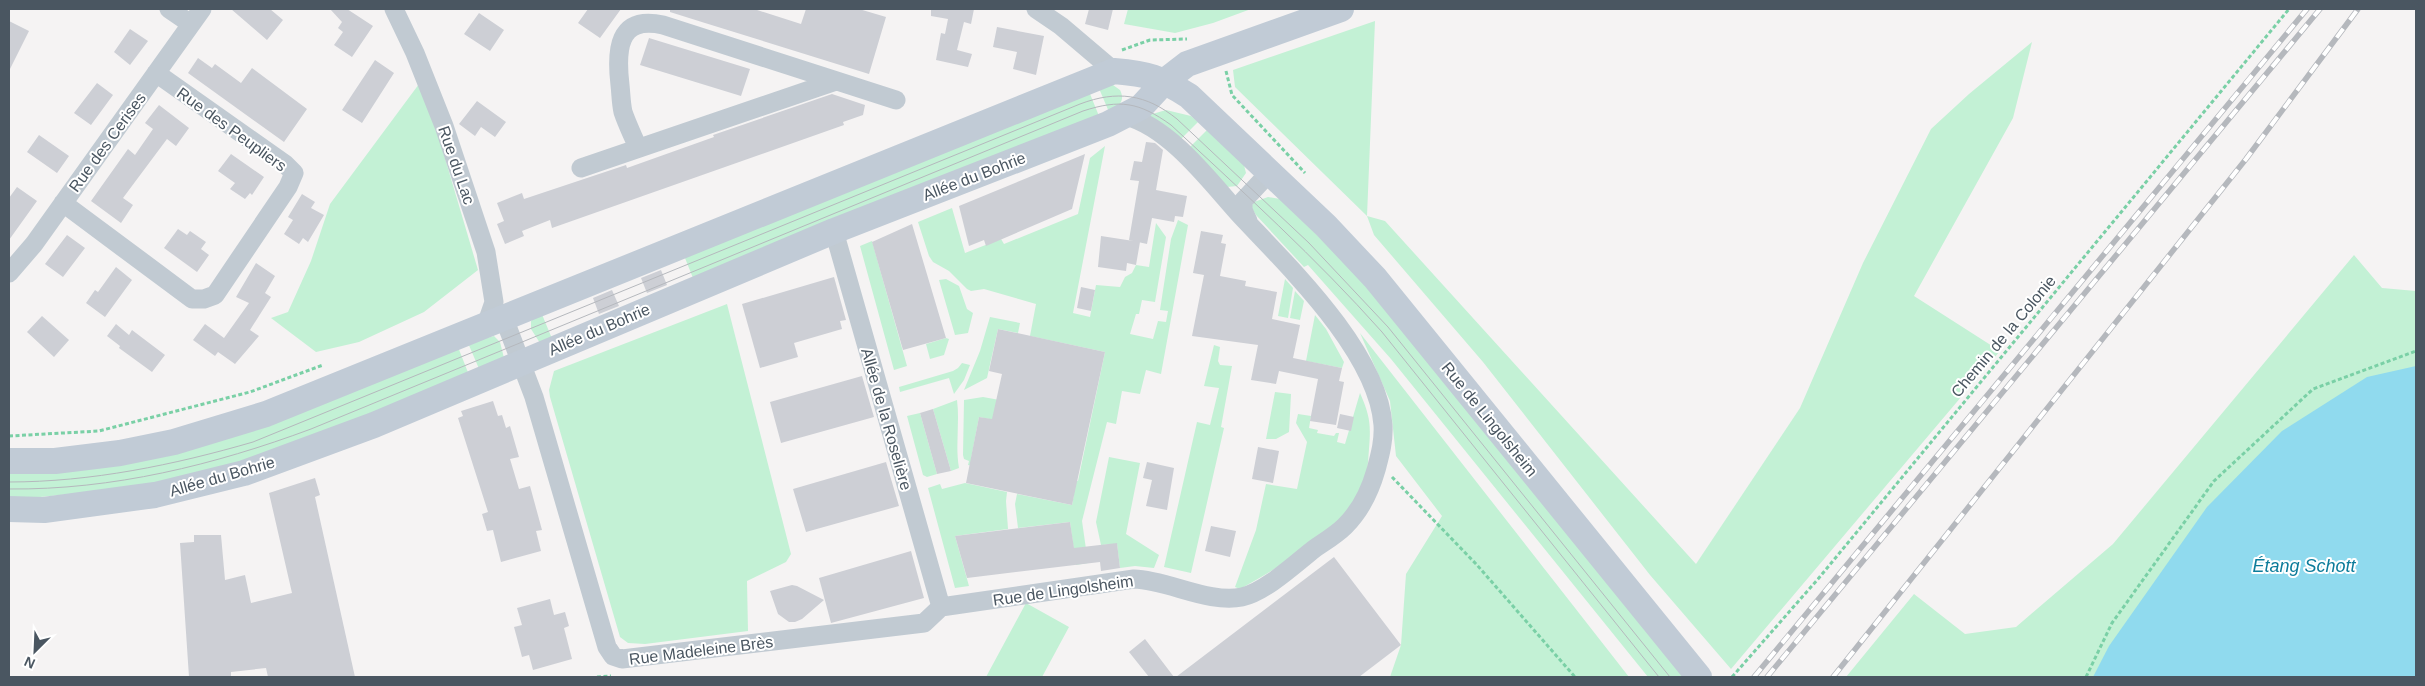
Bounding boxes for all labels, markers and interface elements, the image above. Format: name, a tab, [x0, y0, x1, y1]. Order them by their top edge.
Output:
street label: Rue des Peupliers	[174, 84, 290, 175]
street label: Rue des Cerises	[66, 89, 149, 195]
street label: Rue du Lac	[435, 124, 478, 207]
street label: Allée du Bohrie	[920, 149, 1028, 204]
street label: Chemin de la Colonie	[1948, 272, 2059, 400]
street label: Allée du Bohrie	[546, 300, 653, 358]
street label: Allée de la Roselière	[858, 346, 915, 492]
street label: Rue de Lingolsheim	[1439, 359, 1541, 480]
street label: Allée du Bohrie	[168, 453, 277, 500]
water label: Étang Schott	[2252, 556, 2357, 576]
street label: Rue de Lingolsheim	[992, 572, 1134, 609]
north arrow	[10, 626, 60, 676]
street label: Rue Madeleine Brès	[628, 633, 774, 668]
text: N	[22, 654, 38, 672]

